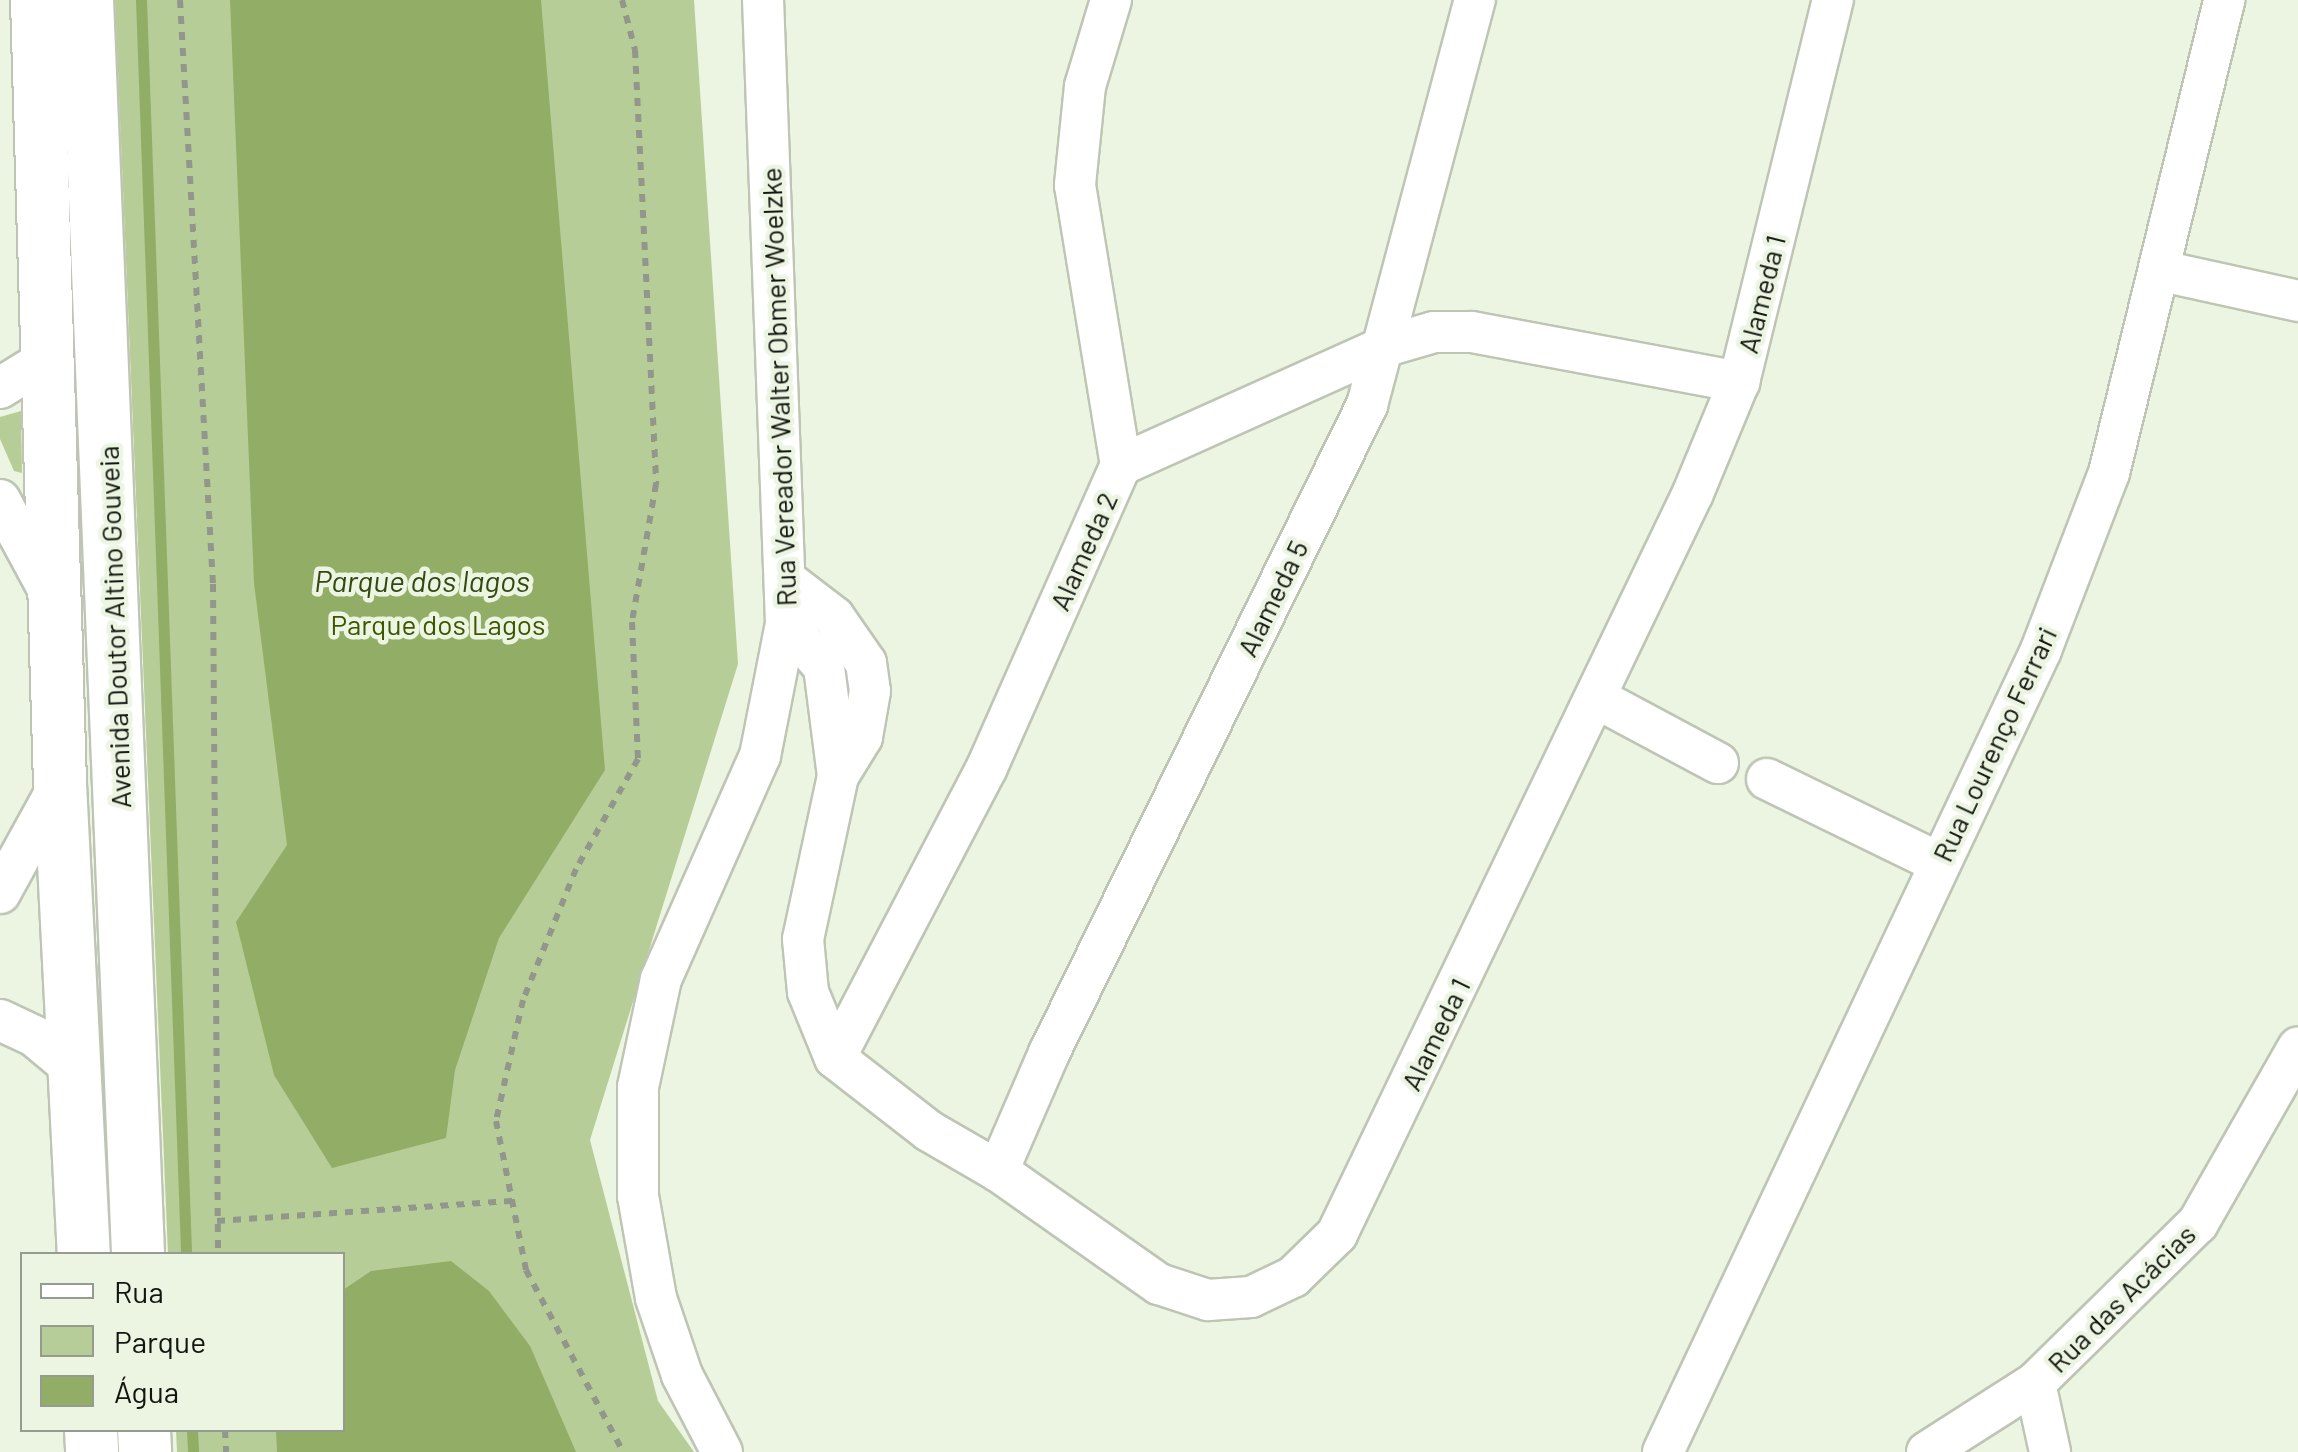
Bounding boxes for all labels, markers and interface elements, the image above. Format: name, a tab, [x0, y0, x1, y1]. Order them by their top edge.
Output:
street label: Rua Vereador Walter Obmer Woelzke	[754, 167, 802, 607]
street label: Alameda 1	[1730, 231, 1792, 357]
street label: Avenida Doutor Altino Gouveia	[91, 445, 137, 809]
street label: Alameda 2	[1042, 487, 1124, 615]
street label: Alameda 5	[1229, 534, 1315, 662]
water label: Parque dos lagos	[314, 562, 530, 598]
park label: Parque dos Lagos	[330, 607, 546, 641]
street label: Rua Lourenço Ferrari	[1925, 621, 2063, 867]
street label: Alameda 1	[1393, 972, 1477, 1096]
street label: Rua das Acácias	[2040, 1217, 2202, 1379]
legend	[20, 1252, 345, 1432]
text: Rua	[114, 1273, 164, 1309]
text: Parque	[114, 1323, 206, 1359]
text: Água	[114, 1373, 179, 1409]

